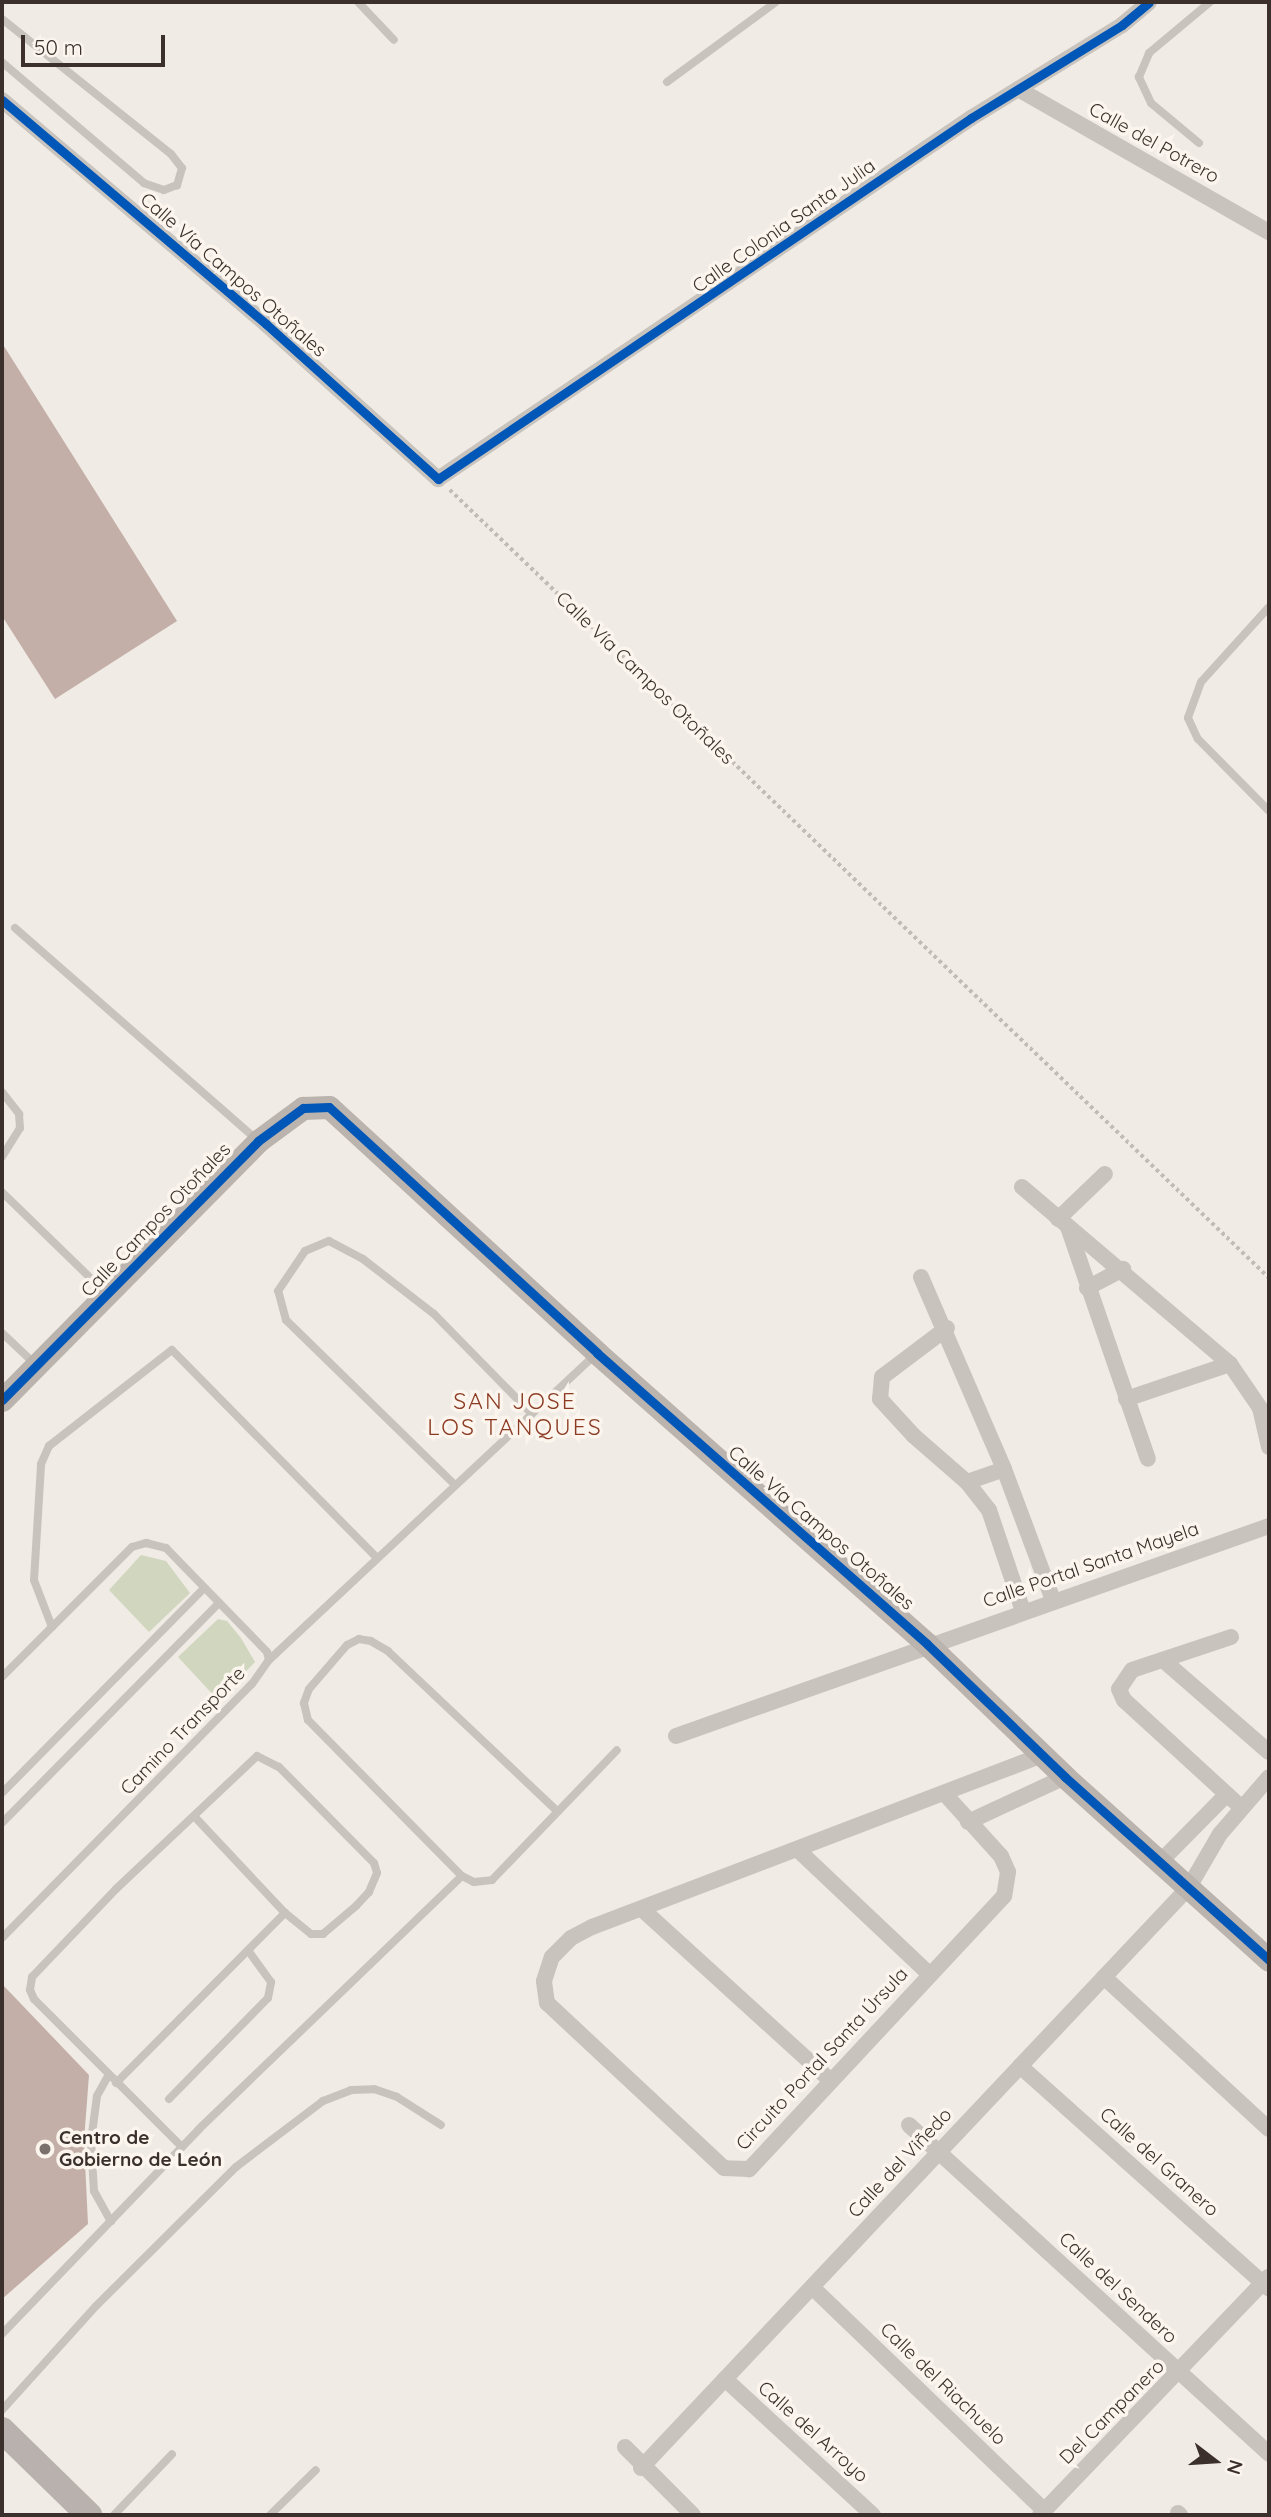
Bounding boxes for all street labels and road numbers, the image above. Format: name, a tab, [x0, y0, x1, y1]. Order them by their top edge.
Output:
street label: Calle del Potrero	[1085, 98, 1223, 188]
street label: Calle Colonia Santa Julia	[688, 154, 880, 298]
street label: Calle Vía Campos Otoñales	[135, 188, 331, 362]
street label: Calle Vía Campos Otoñales	[551, 587, 739, 769]
street label: Calle Campos Otoñales	[76, 1138, 236, 1302]
street label: Calle Vía Campos Otoñales	[723, 1441, 919, 1615]
street label: Calle Portal Santa Mayela	[980, 1517, 1202, 1613]
street label: Camino Transporte	[116, 1662, 250, 1800]
street label: Circuito Portal Santa Úrsula	[731, 1963, 913, 2155]
street label: Calle del Viñedo	[843, 2103, 957, 2223]
street label: Calle del Granero	[1095, 2103, 1223, 2221]
street label: Calle del Sendero	[1054, 2227, 1182, 2349]
street label: Calle del Riachuelo	[875, 2318, 1011, 2450]
street label: Del Campanero	[1055, 2355, 1169, 2469]
street label: Calle del Arroyo	[753, 2377, 873, 2487]

